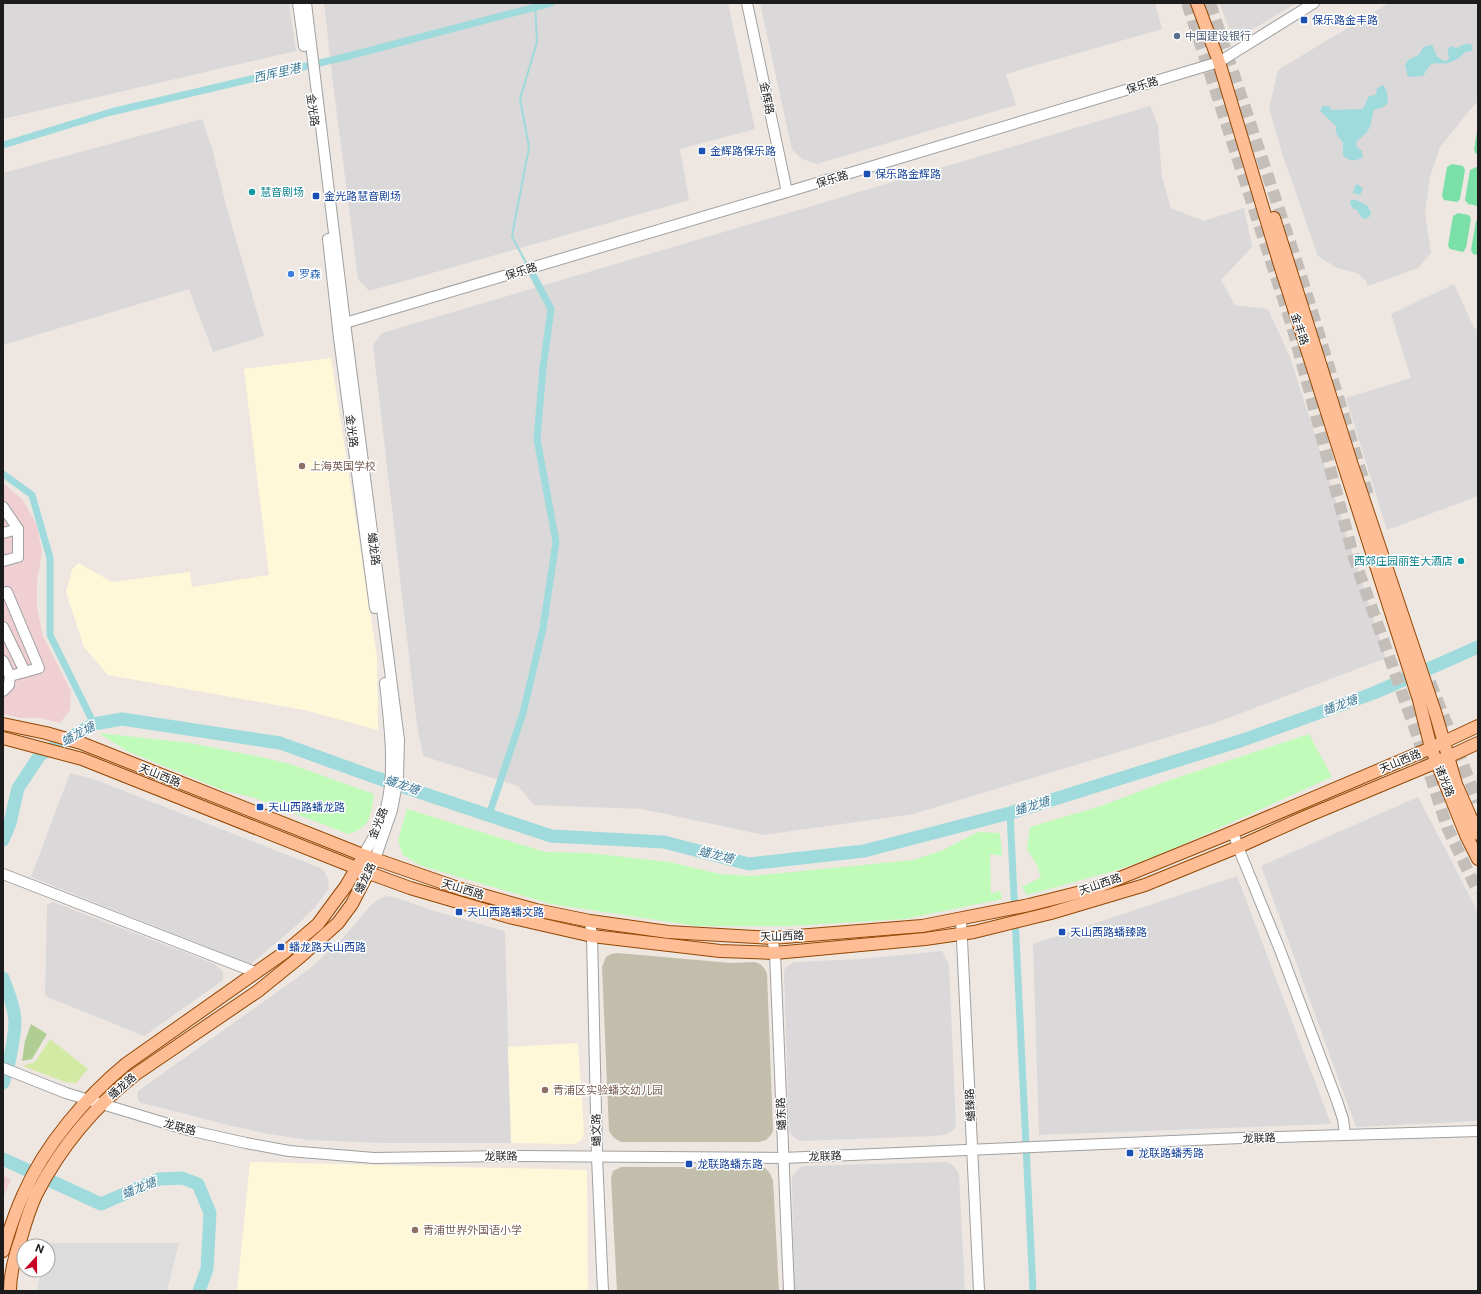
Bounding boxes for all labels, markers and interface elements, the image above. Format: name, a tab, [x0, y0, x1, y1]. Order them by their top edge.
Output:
place label: 保乐路金丰路	[1312, 14, 1378, 26]
marker: 保乐路金丰路	[1299, 15, 1309, 25]
place label: 中国建设银行	[1185, 30, 1251, 42]
marker: 中国建设银行	[1172, 31, 1182, 41]
water label: 西厍里港	[252, 60, 304, 85]
street label: 保乐路	[1124, 74, 1160, 96]
street label: 金辉路	[758, 81, 776, 115]
street label: 金光路	[305, 93, 321, 127]
place label: 金辉路保乐路	[710, 145, 776, 157]
marker: 金辉路保乐路	[697, 146, 707, 156]
street label: 保乐路	[814, 168, 850, 190]
place label: 保乐路金辉路	[875, 168, 941, 180]
marker: 保乐路金辉路	[862, 169, 872, 179]
place label: 慧音剧场	[260, 186, 304, 198]
marker: 慧音剧场	[247, 187, 257, 197]
place label: 金光路慧音剧场	[324, 190, 401, 202]
marker: 金光路慧音剧场	[311, 191, 321, 201]
street label: 保乐路	[503, 260, 539, 282]
place label: 罗森	[299, 268, 321, 280]
marker: 罗森	[286, 269, 296, 279]
street label: 金丰路	[1289, 311, 1311, 347]
street label: 金光路	[344, 414, 360, 448]
place label: 上海英国学校	[310, 460, 376, 472]
marker: 上海英国学校	[297, 461, 307, 471]
street label: 蟠龙路	[366, 532, 382, 566]
place label: 西郊庄园丽笙大酒店	[1354, 555, 1453, 567]
marker: 西郊庄园丽笙大酒店	[1456, 556, 1466, 566]
water label: 蟠龙塘	[1321, 692, 1361, 718]
water label: 蟠龙塘	[59, 718, 99, 749]
street label: 天山西路	[1377, 747, 1423, 775]
street label: 天山西路	[137, 761, 183, 789]
street label: 诸光路	[1433, 763, 1457, 799]
water label: 蟠龙塘	[383, 773, 423, 798]
water label: 蟠龙塘	[1013, 793, 1053, 818]
place label: 天山西路蟠龙路	[268, 801, 345, 813]
marker: 天山西路蟠龙路	[255, 802, 265, 812]
street label: 金光路	[366, 805, 390, 841]
water label: 蟠龙塘	[697, 844, 737, 867]
street label: 蟠龙路	[352, 861, 378, 895]
street label: 天山西路	[1077, 871, 1123, 897]
street label: 天山西路	[440, 877, 486, 901]
place label: 天山西路蟠文路	[467, 906, 544, 918]
marker: 天山西路蟠文路	[454, 907, 464, 917]
place label: 天山西路蟠臻路	[1070, 926, 1147, 938]
marker: 天山西路蟠臻路	[1057, 927, 1067, 937]
street label: 天山西路	[760, 929, 804, 943]
place label: 蟠龙路天山西路	[289, 941, 366, 953]
marker: 蟠龙路天山西路	[276, 942, 286, 952]
street label: 蟠龙路	[106, 1071, 138, 1101]
place label: 青浦区实验蟠文幼儿园	[553, 1084, 663, 1096]
marker: 青浦区实验蟠文幼儿园	[540, 1085, 550, 1095]
street label: 蟠臻路	[963, 1088, 977, 1122]
street label: 蟠东路	[774, 1097, 788, 1131]
street label: 蟠文路	[590, 1113, 602, 1147]
street label: 龙联路	[163, 1117, 197, 1137]
street label: 龙联路	[1242, 1131, 1276, 1145]
place label: 龙联路蟠秀路	[1138, 1147, 1204, 1159]
marker: 龙联路蟠秀路	[1125, 1148, 1135, 1158]
street label: 龙联路	[808, 1149, 842, 1163]
street label: 龙联路	[484, 1150, 518, 1162]
place label: 龙联路蟠东路	[697, 1158, 763, 1170]
marker: 龙联路蟠东路	[684, 1159, 694, 1169]
water label: 蟠龙塘	[120, 1174, 160, 1201]
place label: 青浦世界外国语小学	[423, 1224, 522, 1236]
marker: 青浦世界外国语小学	[410, 1225, 420, 1235]
north arrow	[16, 1238, 56, 1278]
text: N	[33, 1242, 46, 1256]

